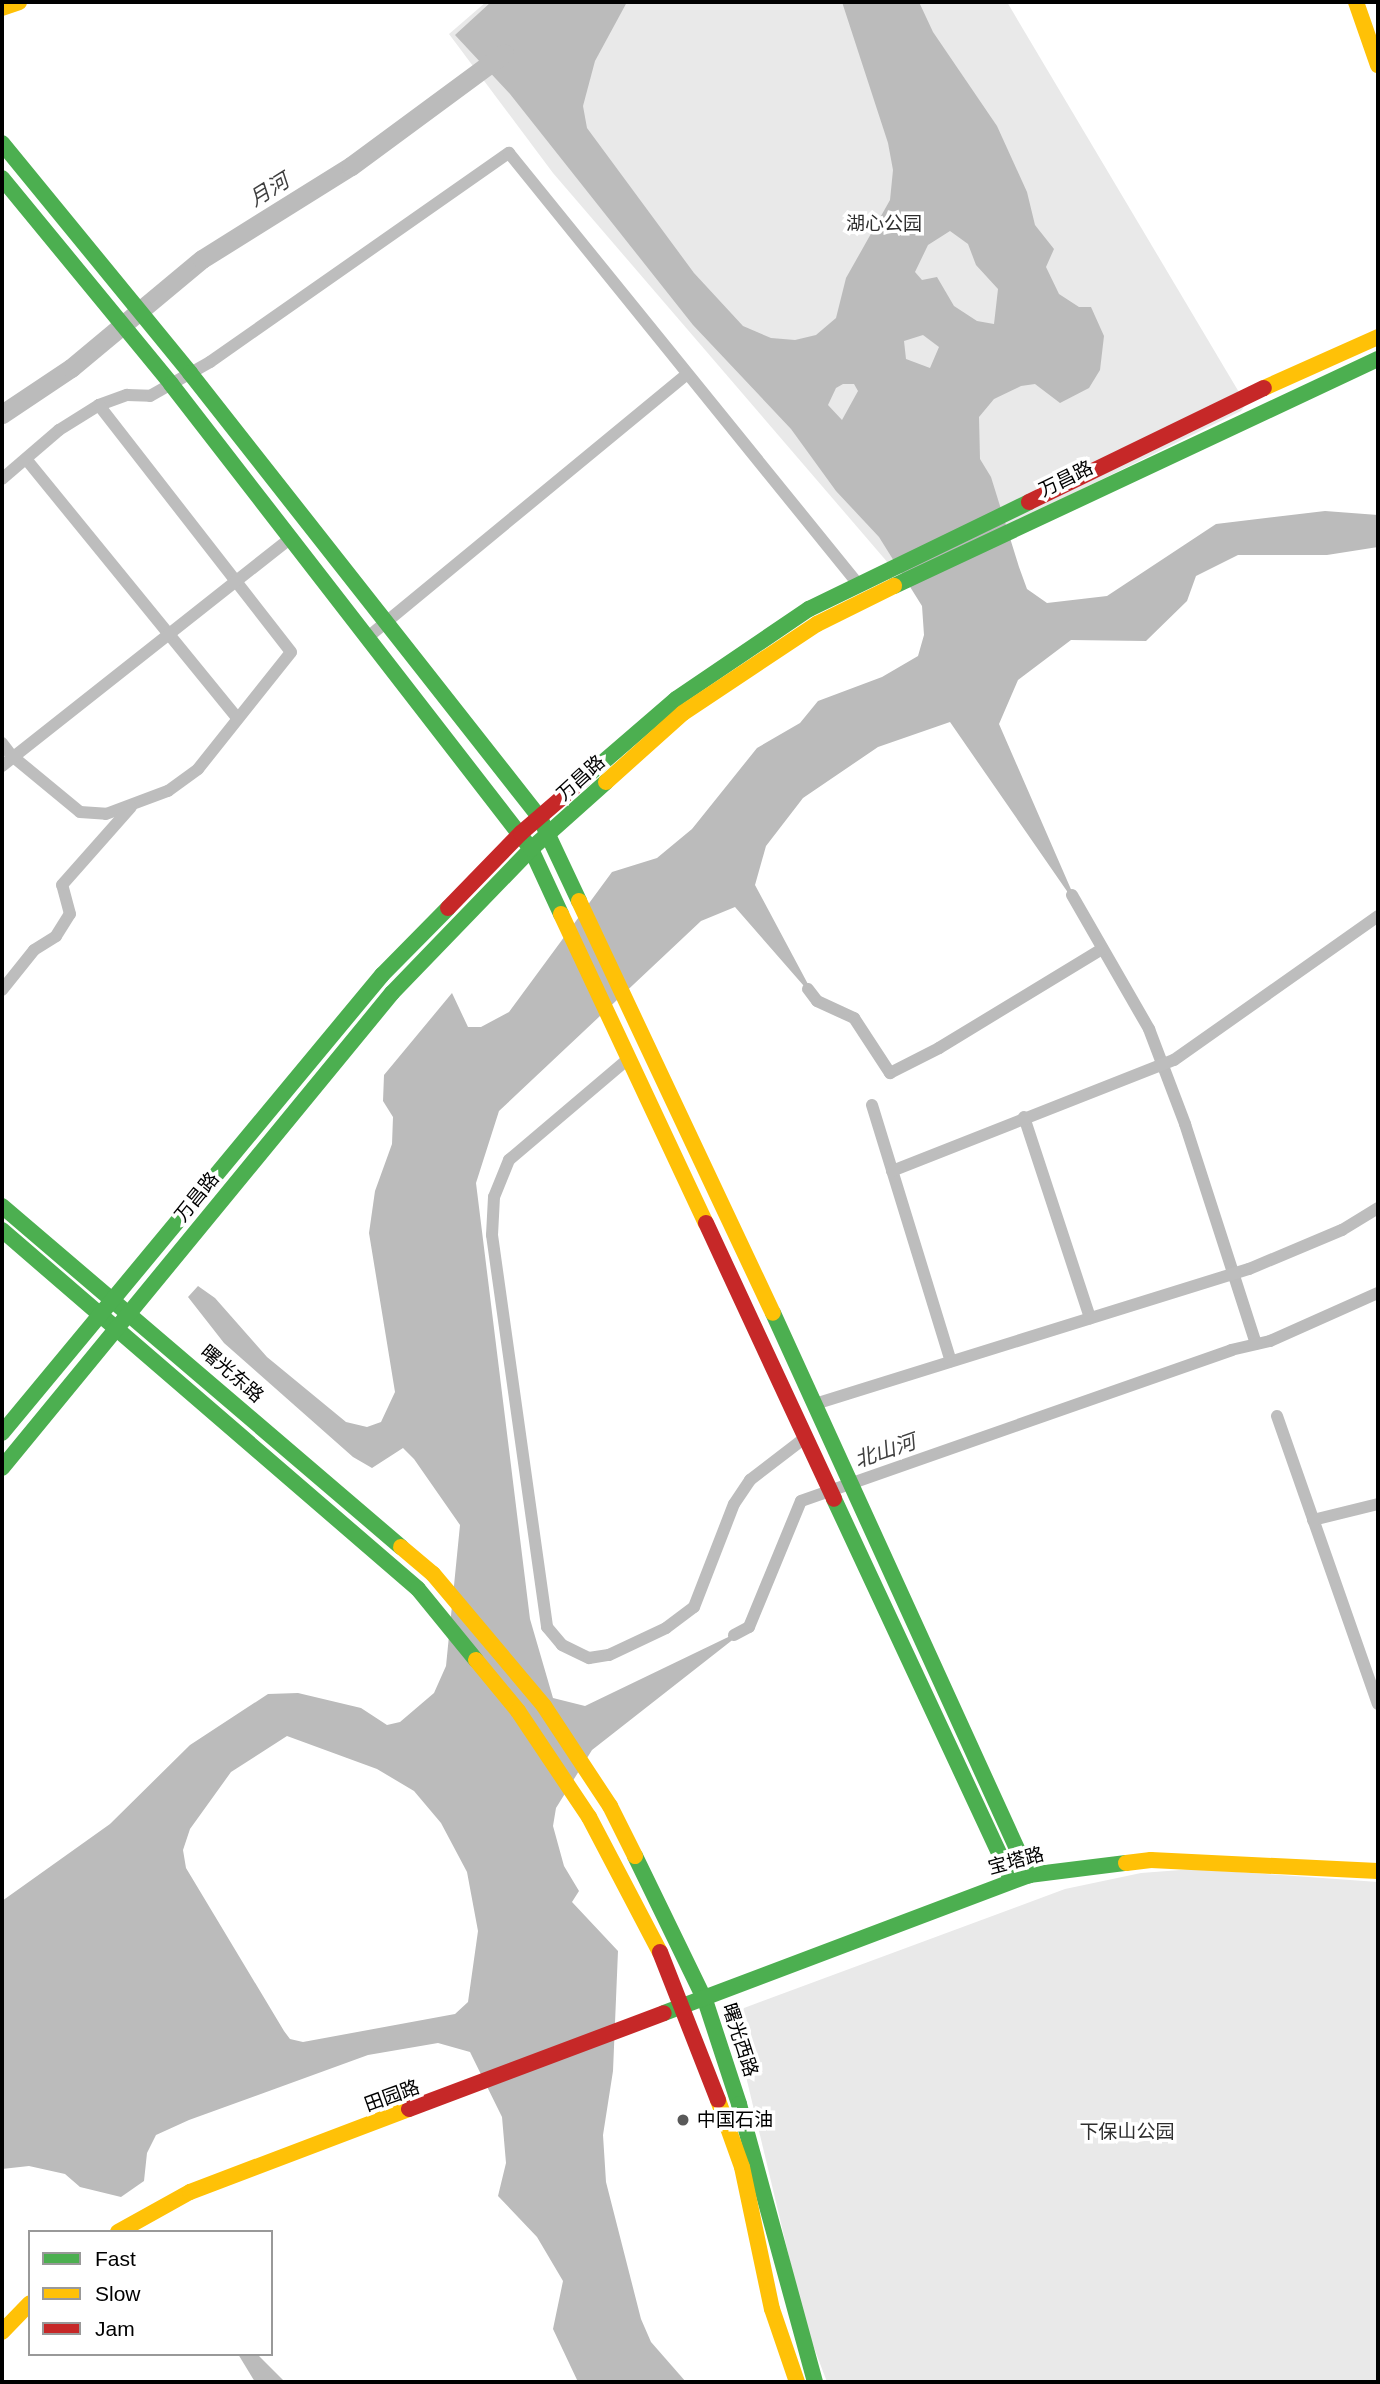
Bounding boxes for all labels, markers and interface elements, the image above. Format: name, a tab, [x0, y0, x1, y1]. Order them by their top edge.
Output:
water label: 月河	[245, 168, 293, 212]
park label: 湖心公园	[846, 213, 922, 235]
street label: 万昌路	[1035, 456, 1097, 502]
street label: 万昌路	[552, 750, 610, 806]
street label: 万昌路	[170, 1168, 224, 1226]
street label: 曙光东路	[196, 1340, 268, 1408]
water label: 北山河	[851, 1429, 919, 1473]
street label: 宝塔路	[986, 1843, 1046, 1879]
street label: 曙光西路	[717, 2000, 763, 2080]
street label: 田园路	[361, 2076, 423, 2116]
place label: 中国石油	[697, 2109, 773, 2131]
marker: 中国石油	[675, 2112, 691, 2128]
park label: 下保山公园	[1080, 2121, 1174, 2143]
legend	[28, 2230, 273, 2356]
text: Fast	[95, 2247, 136, 2270]
text: Slow	[95, 2282, 141, 2305]
text: Jam	[95, 2317, 135, 2340]

